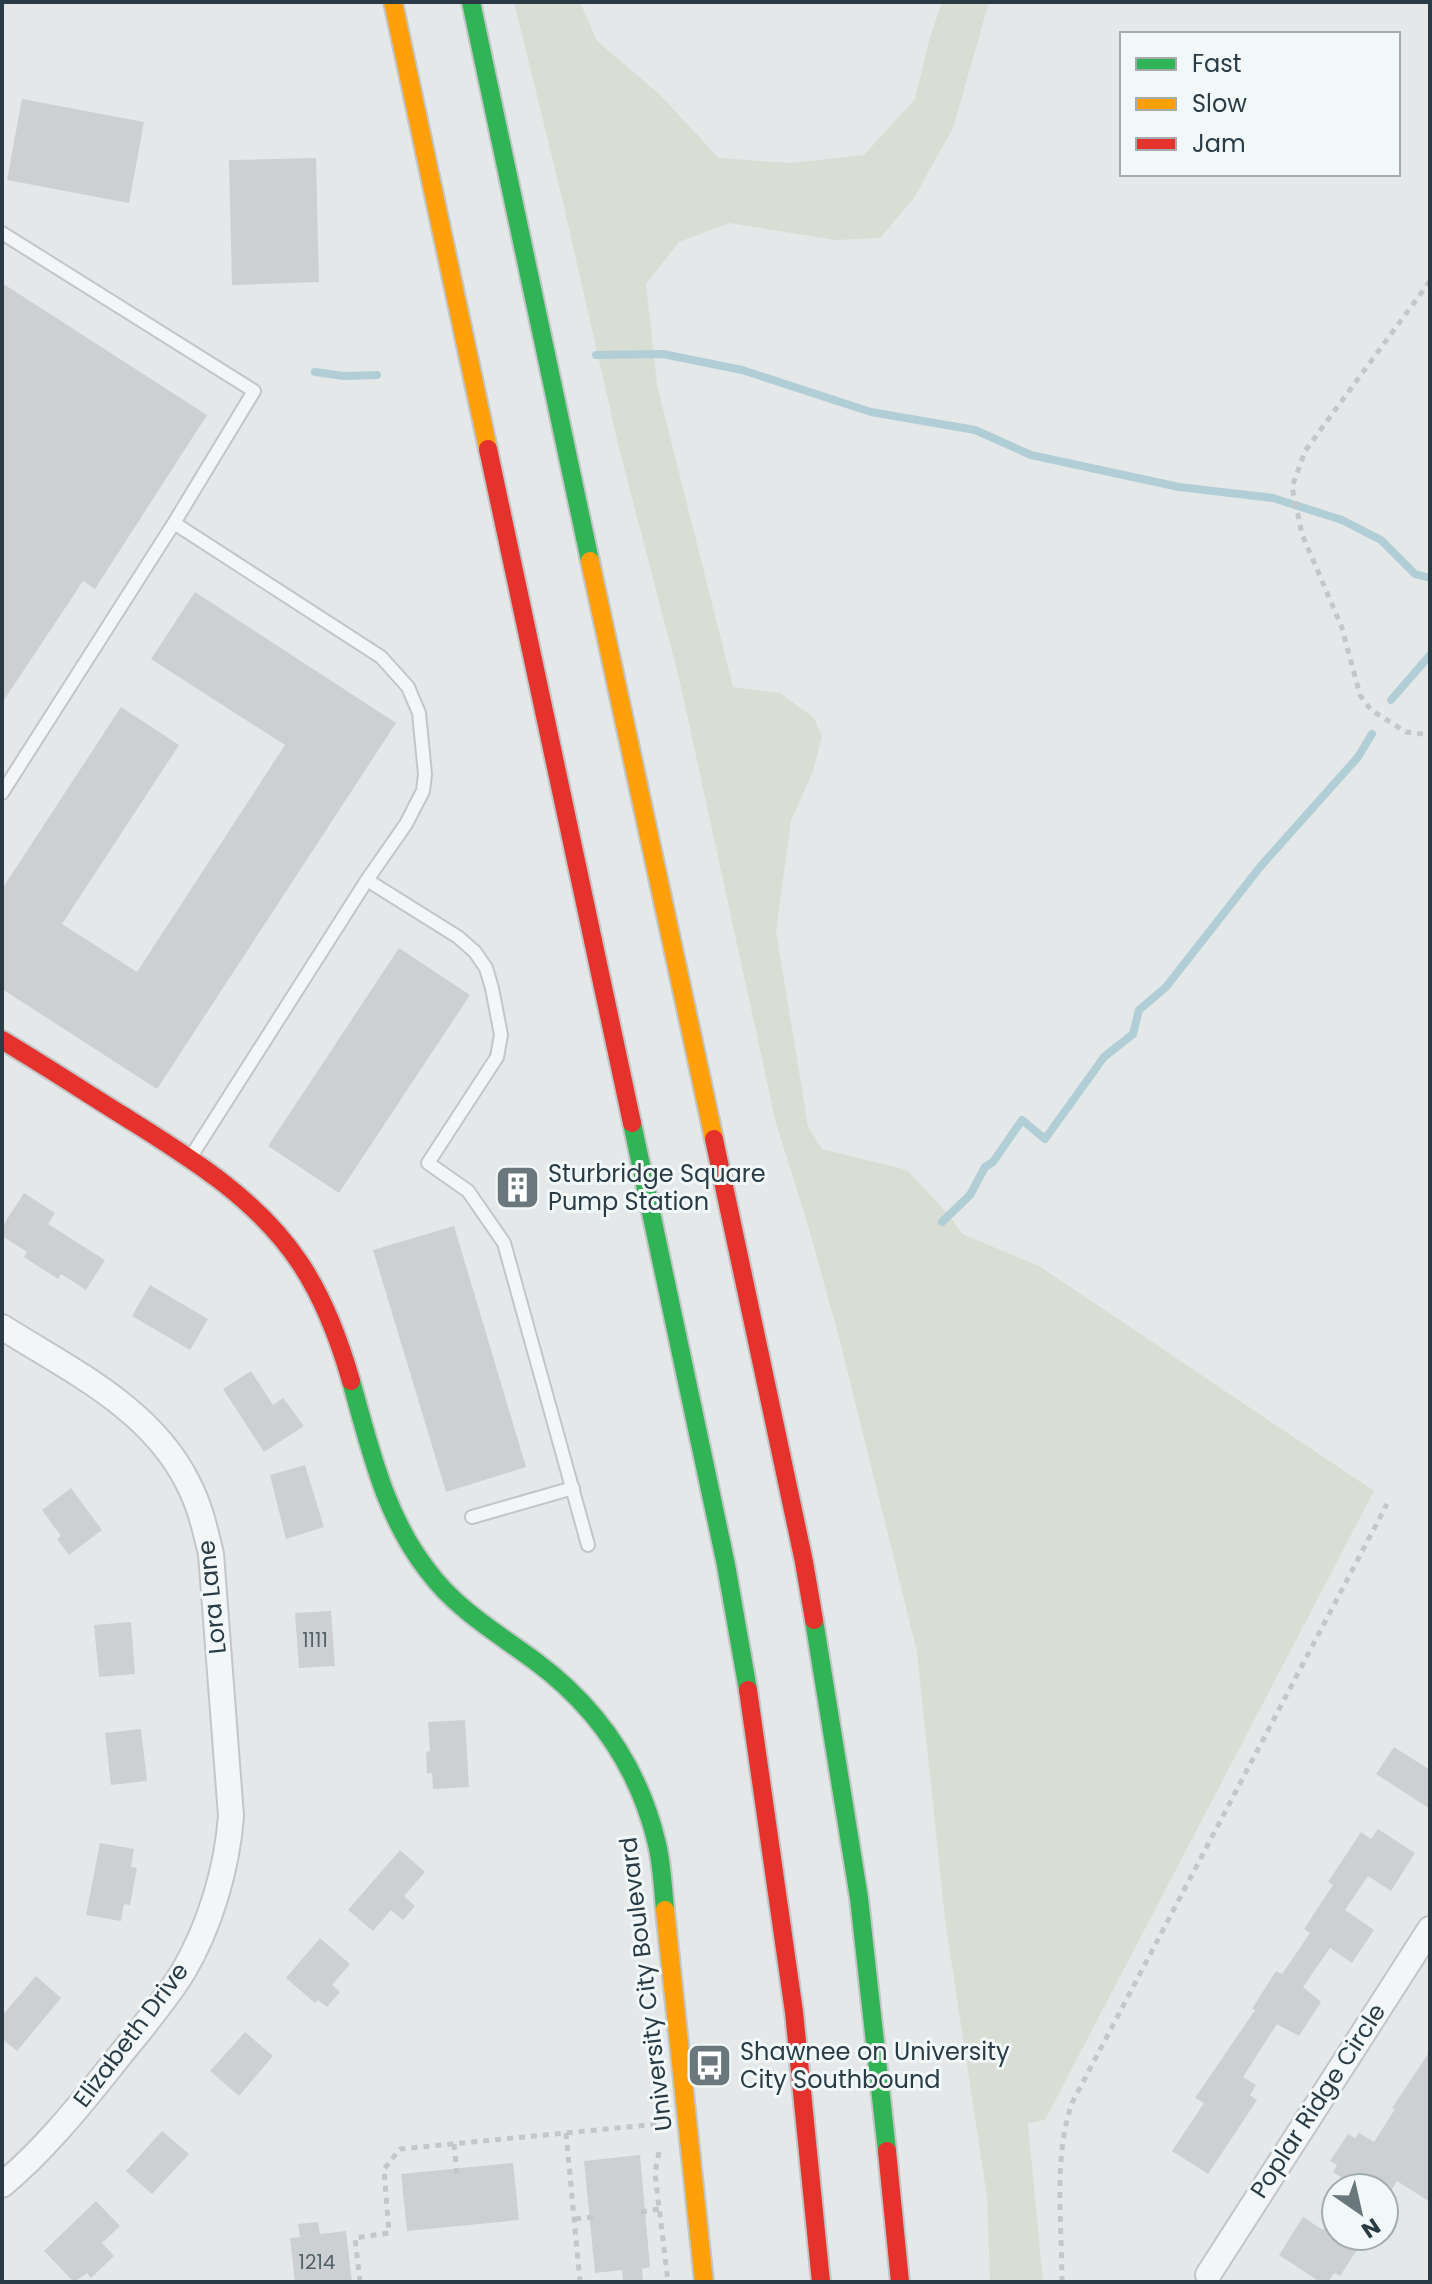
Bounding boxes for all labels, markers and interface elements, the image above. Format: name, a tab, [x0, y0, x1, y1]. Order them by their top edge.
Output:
legend	[1120, 32, 1400, 176]
text: Fast	[1192, 47, 1242, 80]
text: Slow	[1192, 87, 1247, 120]
text: Jam	[1192, 127, 1246, 160]
place label: Sturbridge Square Pump Station	[548, 1157, 766, 1218]
building icon: Sturbridge Square Pump Station	[493, 1164, 541, 1212]
street label: Lora Lane	[189, 1539, 234, 1656]
house number: 1111	[302, 1626, 328, 1654]
street label: University City Boulevard	[611, 1835, 680, 2133]
street label: Elizabeth Drive	[65, 1956, 196, 2114]
street label: Poplar Ridge Circle	[1242, 1997, 1393, 2204]
place label: Shawnee on University City Southbound	[740, 2035, 1010, 2096]
bus stop icon: Shawnee on University City Southbound	[685, 2042, 733, 2090]
north arrow	[1320, 2172, 1400, 2252]
text: N	[1355, 2211, 1386, 2246]
house number: 1214	[299, 2248, 335, 2276]

